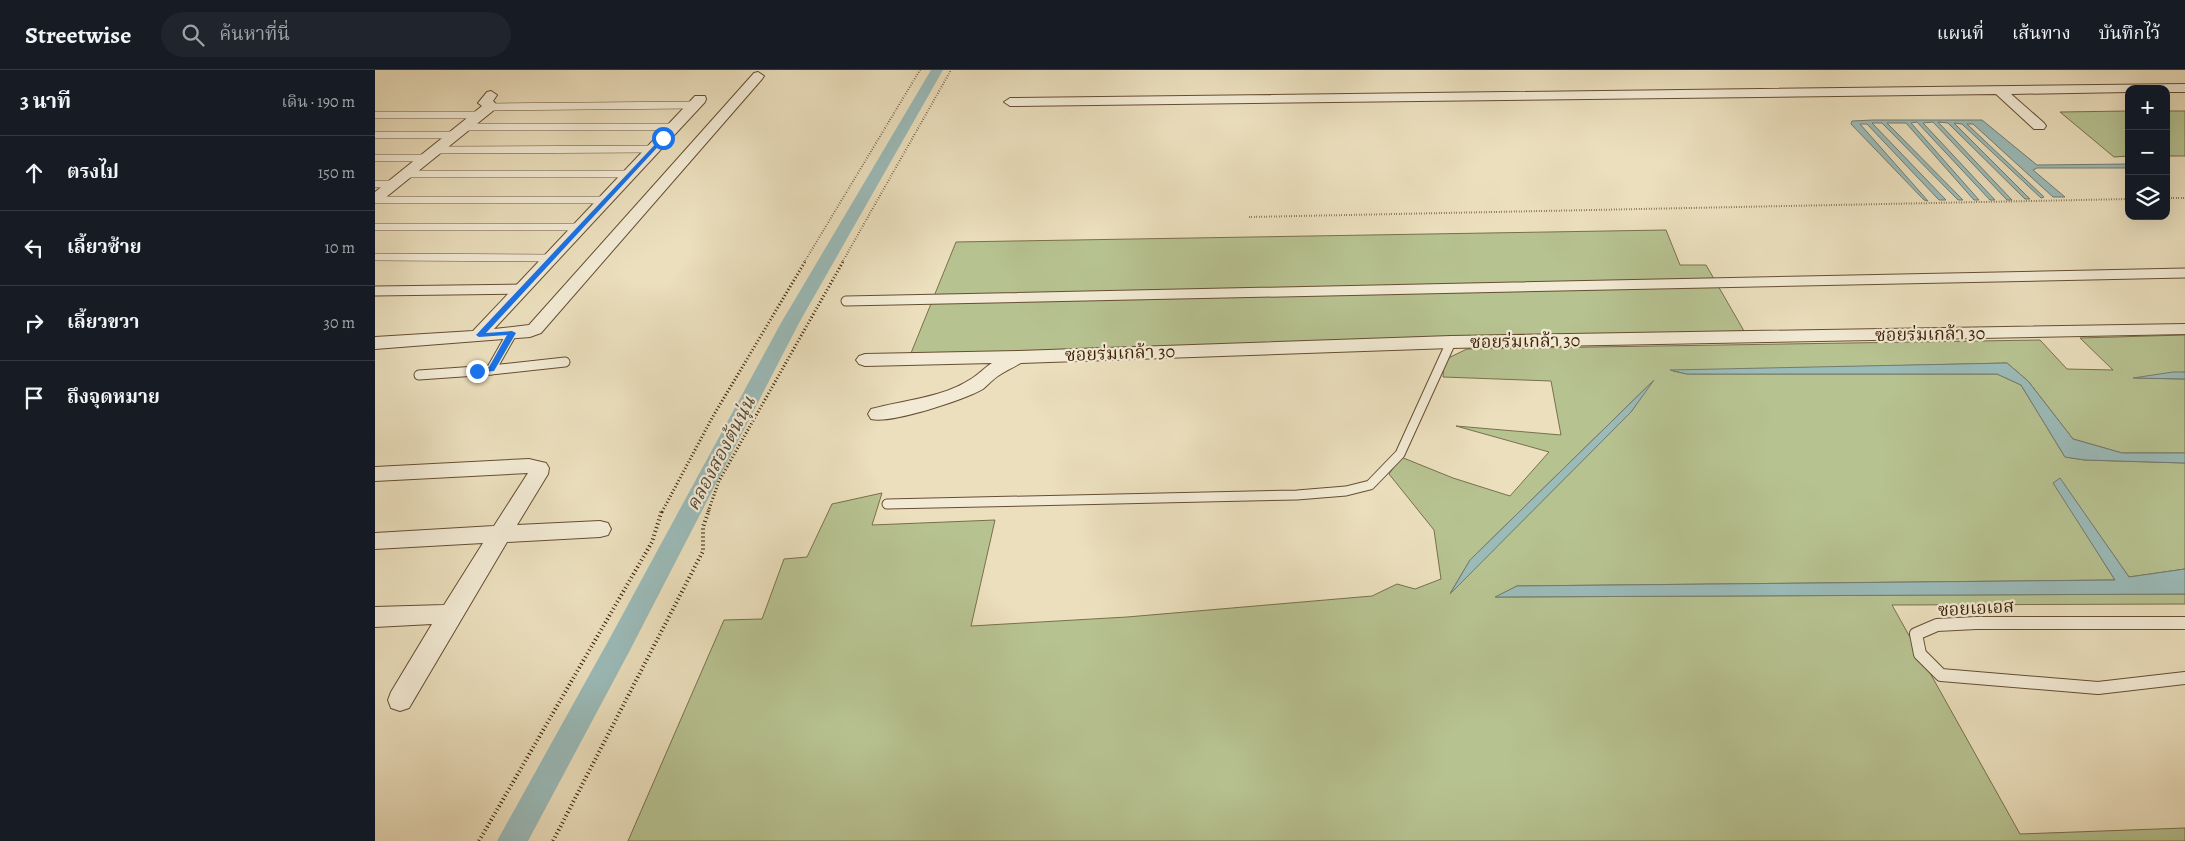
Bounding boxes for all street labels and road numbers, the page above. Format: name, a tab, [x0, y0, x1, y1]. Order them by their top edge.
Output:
street label: ซอยร่มเกล้า 30	[1875, 321, 1985, 347]
street label: ซอยร่มเกล้า 30	[1470, 328, 1580, 354]
street label: ซอยร่มเกล้า 30	[1064, 339, 1176, 367]
street label: ซอยเอเอส	[1937, 594, 2015, 622]

